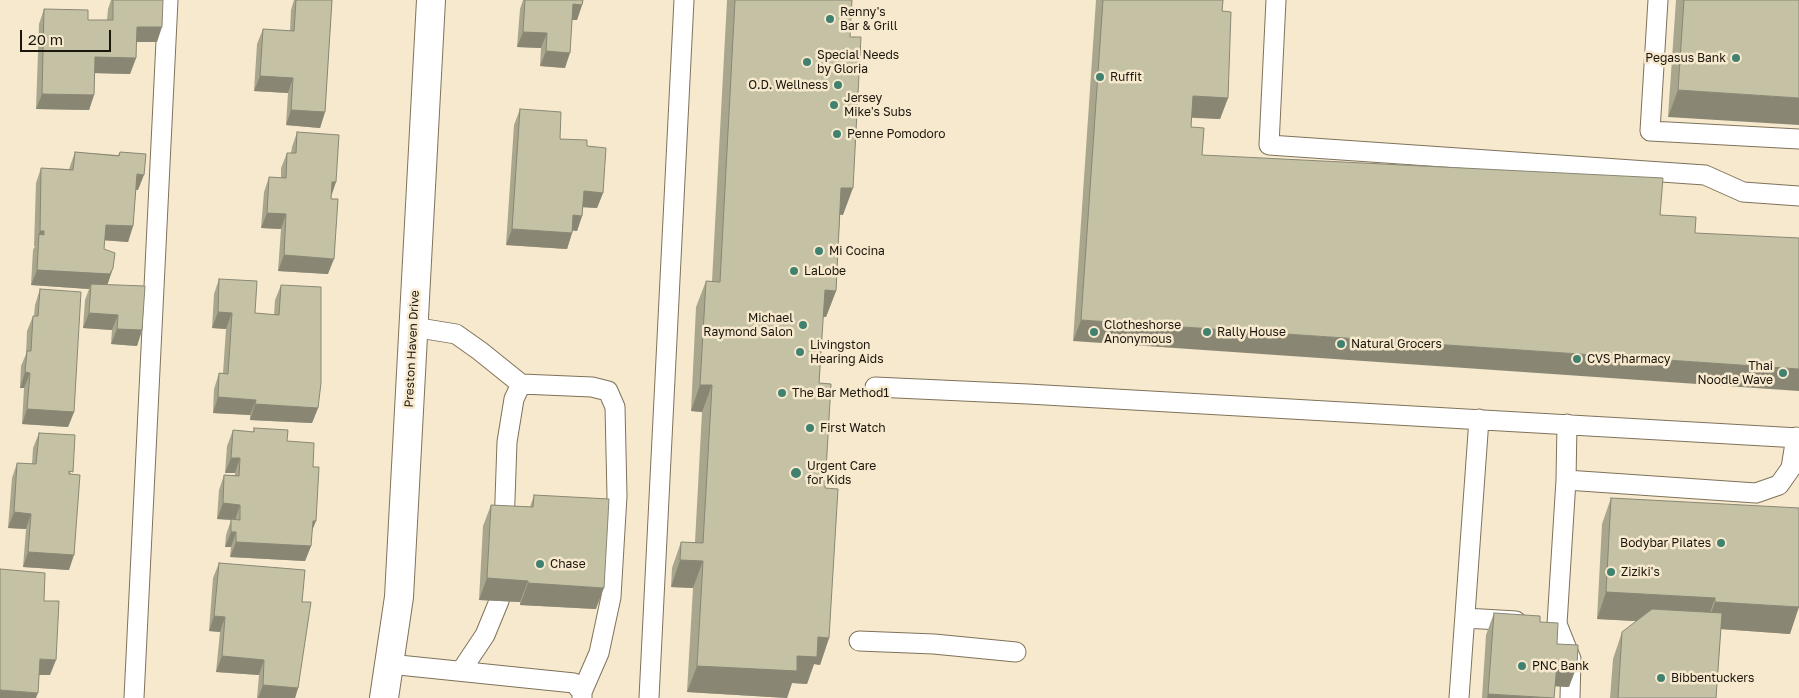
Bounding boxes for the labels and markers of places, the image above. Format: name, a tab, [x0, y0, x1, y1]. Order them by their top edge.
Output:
place label: Renny's Bar & Grill	[840, 5, 898, 33]
marker: Renny's Bar & Grill	[824, 13, 836, 25]
place label: Special Needs by Gloria	[817, 48, 899, 76]
place label: Pegasus Bank	[1645, 51, 1726, 65]
marker: Pegasus Bank	[1730, 52, 1742, 64]
marker: Special Needs by Gloria	[801, 56, 813, 68]
place label: Ruffit	[1110, 70, 1142, 84]
marker: Ruffit	[1094, 71, 1106, 83]
place label: O.D. Wellness	[748, 78, 828, 92]
marker: O.D. Wellness	[832, 79, 844, 91]
place label: Jersey Mike's Subs	[844, 91, 912, 119]
marker: Jersey Mike's Subs	[828, 99, 840, 111]
place label: Penne Pomodoro	[847, 127, 946, 141]
marker: Penne Pomodoro	[831, 128, 843, 140]
place label: Mi Cocina	[829, 244, 885, 258]
marker: Mi Cocina	[813, 245, 825, 257]
place label: LaLobe	[804, 264, 846, 278]
marker: LaLobe	[788, 265, 800, 277]
place label: Michael Raymond Salon	[703, 311, 793, 339]
place label: Clotheshorse Anonymous	[1104, 318, 1181, 346]
marker: Michael Raymond Salon	[797, 319, 809, 331]
place label: Rally House	[1217, 325, 1286, 339]
marker: Clotheshorse Anonymous	[1088, 326, 1100, 338]
marker: Rally House	[1201, 326, 1213, 338]
place label: Natural Grocers	[1351, 337, 1442, 351]
place label: Livingston Hearing Aids	[810, 338, 884, 366]
marker: Natural Grocers	[1335, 338, 1347, 350]
marker: Livingston Hearing Aids	[794, 346, 806, 358]
place label: CVS Pharmacy	[1587, 352, 1671, 366]
marker: CVS Pharmacy	[1571, 353, 1583, 365]
place label: Thai Noodle Wave	[1697, 359, 1773, 387]
marker: Thai Noodle Wave	[1777, 367, 1789, 379]
place label: The Bar Method1	[792, 386, 889, 400]
marker: The Bar Method1	[776, 387, 788, 399]
place label: First Watch	[820, 421, 886, 435]
marker: First Watch	[804, 422, 816, 434]
place label: Urgent Care for Kids	[807, 459, 876, 487]
marker: Urgent Care for Kids	[789, 466, 803, 480]
place label: Bodybar Pilates	[1620, 536, 1711, 550]
marker: Bodybar Pilates	[1715, 537, 1727, 549]
place label: Chase	[550, 557, 586, 571]
marker: Chase	[534, 558, 546, 570]
place label: Ziziki's	[1621, 565, 1660, 579]
marker: Ziziki's	[1605, 566, 1617, 578]
place label: PNC Bank	[1532, 659, 1589, 673]
marker: PNC Bank	[1516, 660, 1528, 672]
place label: Bibbentuckers	[1671, 671, 1754, 685]
marker: Bibbentuckers	[1655, 672, 1667, 684]

